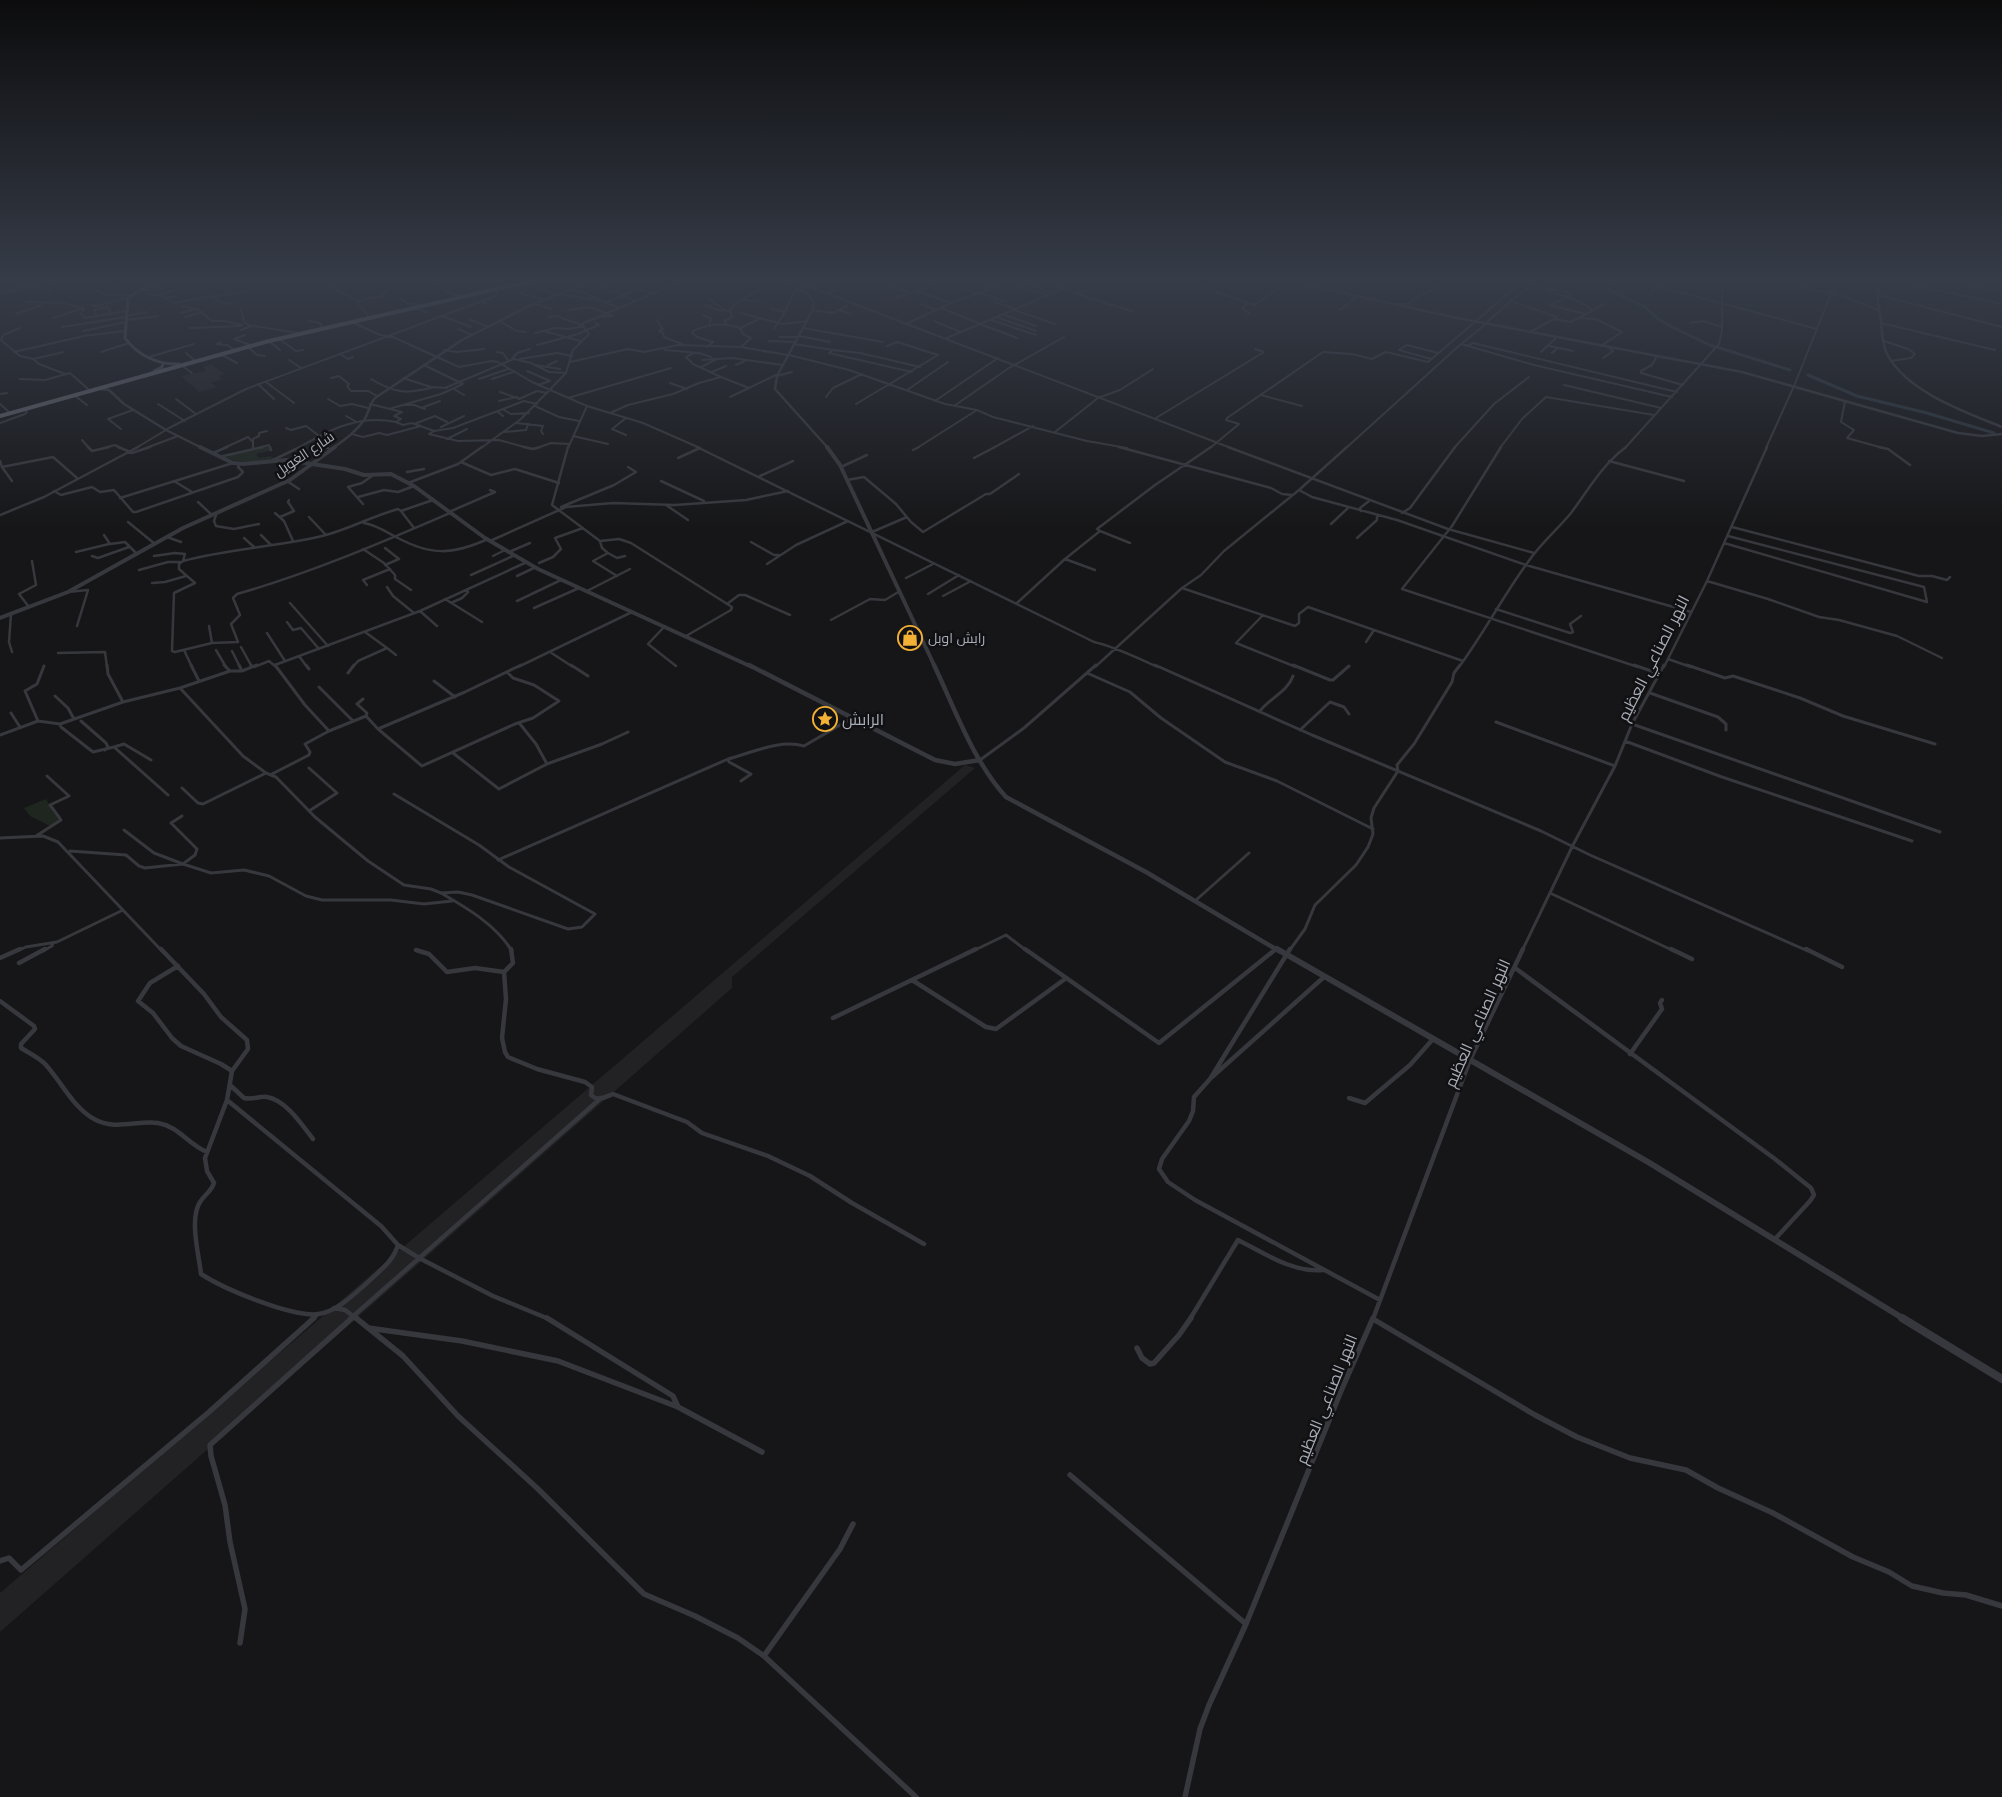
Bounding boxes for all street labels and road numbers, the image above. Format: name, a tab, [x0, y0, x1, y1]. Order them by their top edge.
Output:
street label: شارع الغويل	[270, 427, 338, 481]
street label: النهر الصناعي العظيم	[1613, 592, 1697, 726]
street label: النهر الصناعي العظيم	[1440, 956, 1518, 1092]
street label: النهر الصناعي العظيم	[1291, 1331, 1365, 1468]

